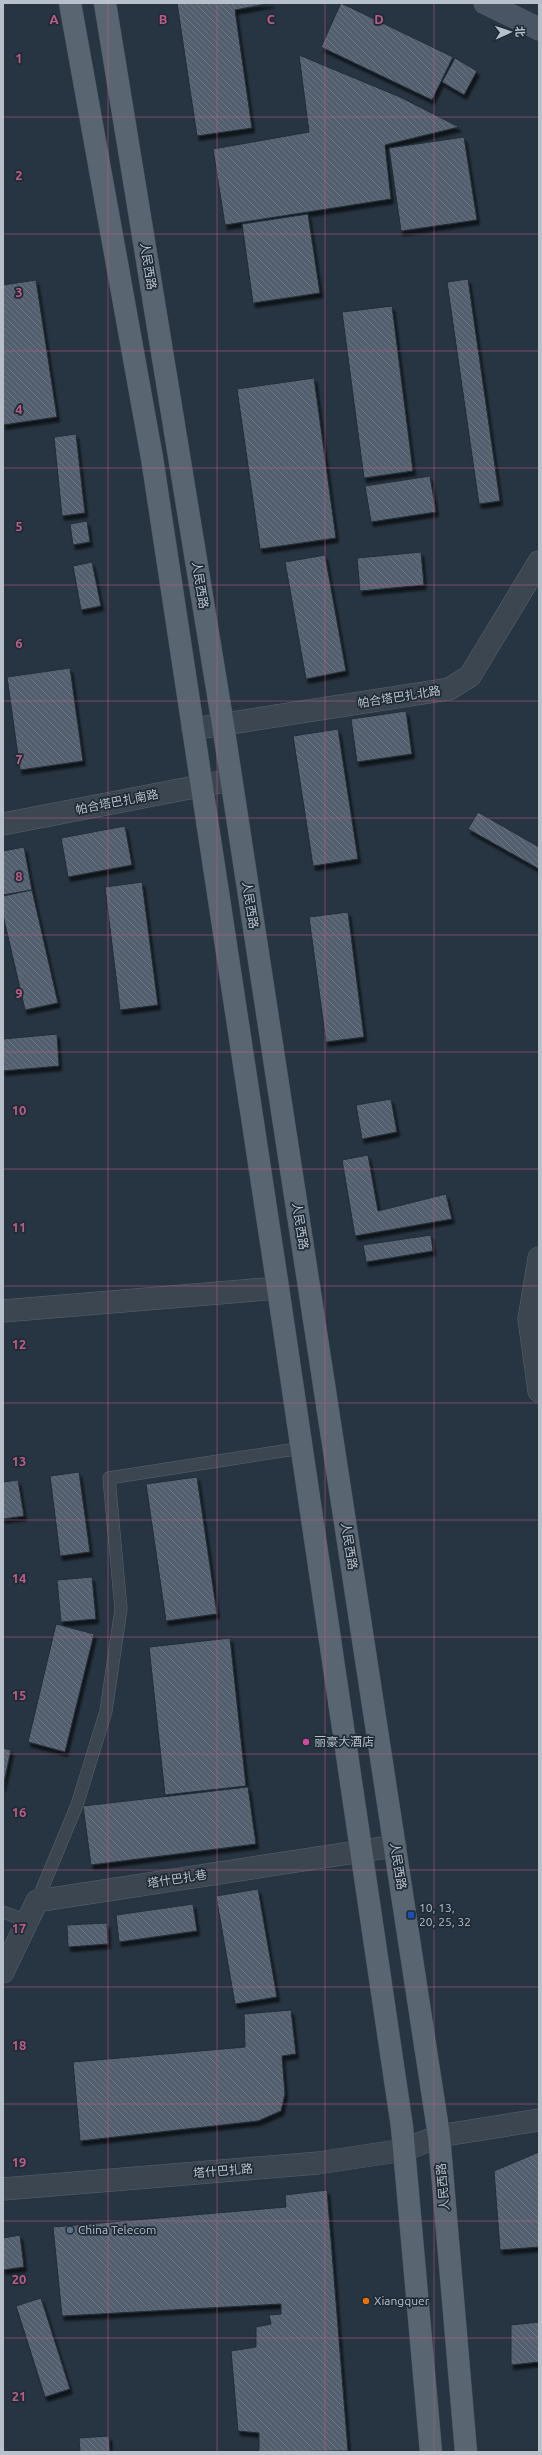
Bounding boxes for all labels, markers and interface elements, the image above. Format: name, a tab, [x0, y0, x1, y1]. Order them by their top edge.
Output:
text: A	[49, 12, 59, 26]
text: B	[159, 12, 168, 26]
text: C	[267, 12, 276, 26]
text: D	[374, 12, 384, 26]
north arrow	[490, 12, 530, 52]
text: 北	[514, 26, 526, 37]
text: 1	[15, 51, 23, 65]
text: 2	[15, 168, 23, 182]
street label: 人民西路	[138, 241, 159, 291]
text: 3	[15, 285, 23, 299]
text: 4	[15, 402, 23, 416]
text: 5	[15, 519, 23, 533]
street label: 人民西路	[190, 560, 211, 610]
text: 6	[15, 636, 23, 650]
street label: 帕合塔巴扎北路	[356, 684, 441, 709]
text: 7	[15, 752, 23, 766]
street label: 帕合塔巴扎南路	[74, 787, 159, 816]
text: 8	[15, 869, 23, 883]
street label: 人民西路	[240, 880, 261, 930]
text: 9	[15, 986, 23, 1000]
text: 10	[12, 1103, 26, 1117]
street label: 人民西路	[290, 1201, 311, 1251]
text: 11	[12, 1220, 26, 1234]
text: 12	[12, 1337, 26, 1351]
text: 13	[12, 1454, 26, 1468]
street label: 人民西路	[339, 1521, 360, 1571]
text: 14	[12, 1571, 26, 1585]
text: 15	[12, 1688, 26, 1702]
place label: 丽豪大酒店	[314, 1735, 374, 1748]
marker: 丽豪大酒店	[301, 1737, 311, 1747]
text: 16	[12, 1805, 26, 1819]
street label: 人民西路	[388, 1841, 409, 1891]
street label: 塔什巴扎巷	[146, 1867, 208, 1890]
place label: 10, 13, 20, 25, 32	[419, 1901, 471, 1928]
marker: 10, 13, 20, 25, 32	[406, 1910, 416, 1920]
text: 17	[12, 1921, 26, 1935]
text: 18	[12, 2038, 26, 2052]
text: 19	[12, 2155, 26, 2169]
street label: 塔什巴扎路	[192, 2161, 253, 2180]
street label: 人民西路	[434, 2163, 451, 2212]
place label: China Telecom	[78, 2223, 156, 2236]
marker: China Telecom	[65, 2225, 75, 2235]
text: 20	[12, 2272, 26, 2286]
place label: Xiangquer	[374, 2294, 430, 2307]
marker: Xiangquer	[361, 2296, 371, 2306]
text: 21	[12, 2389, 26, 2403]

